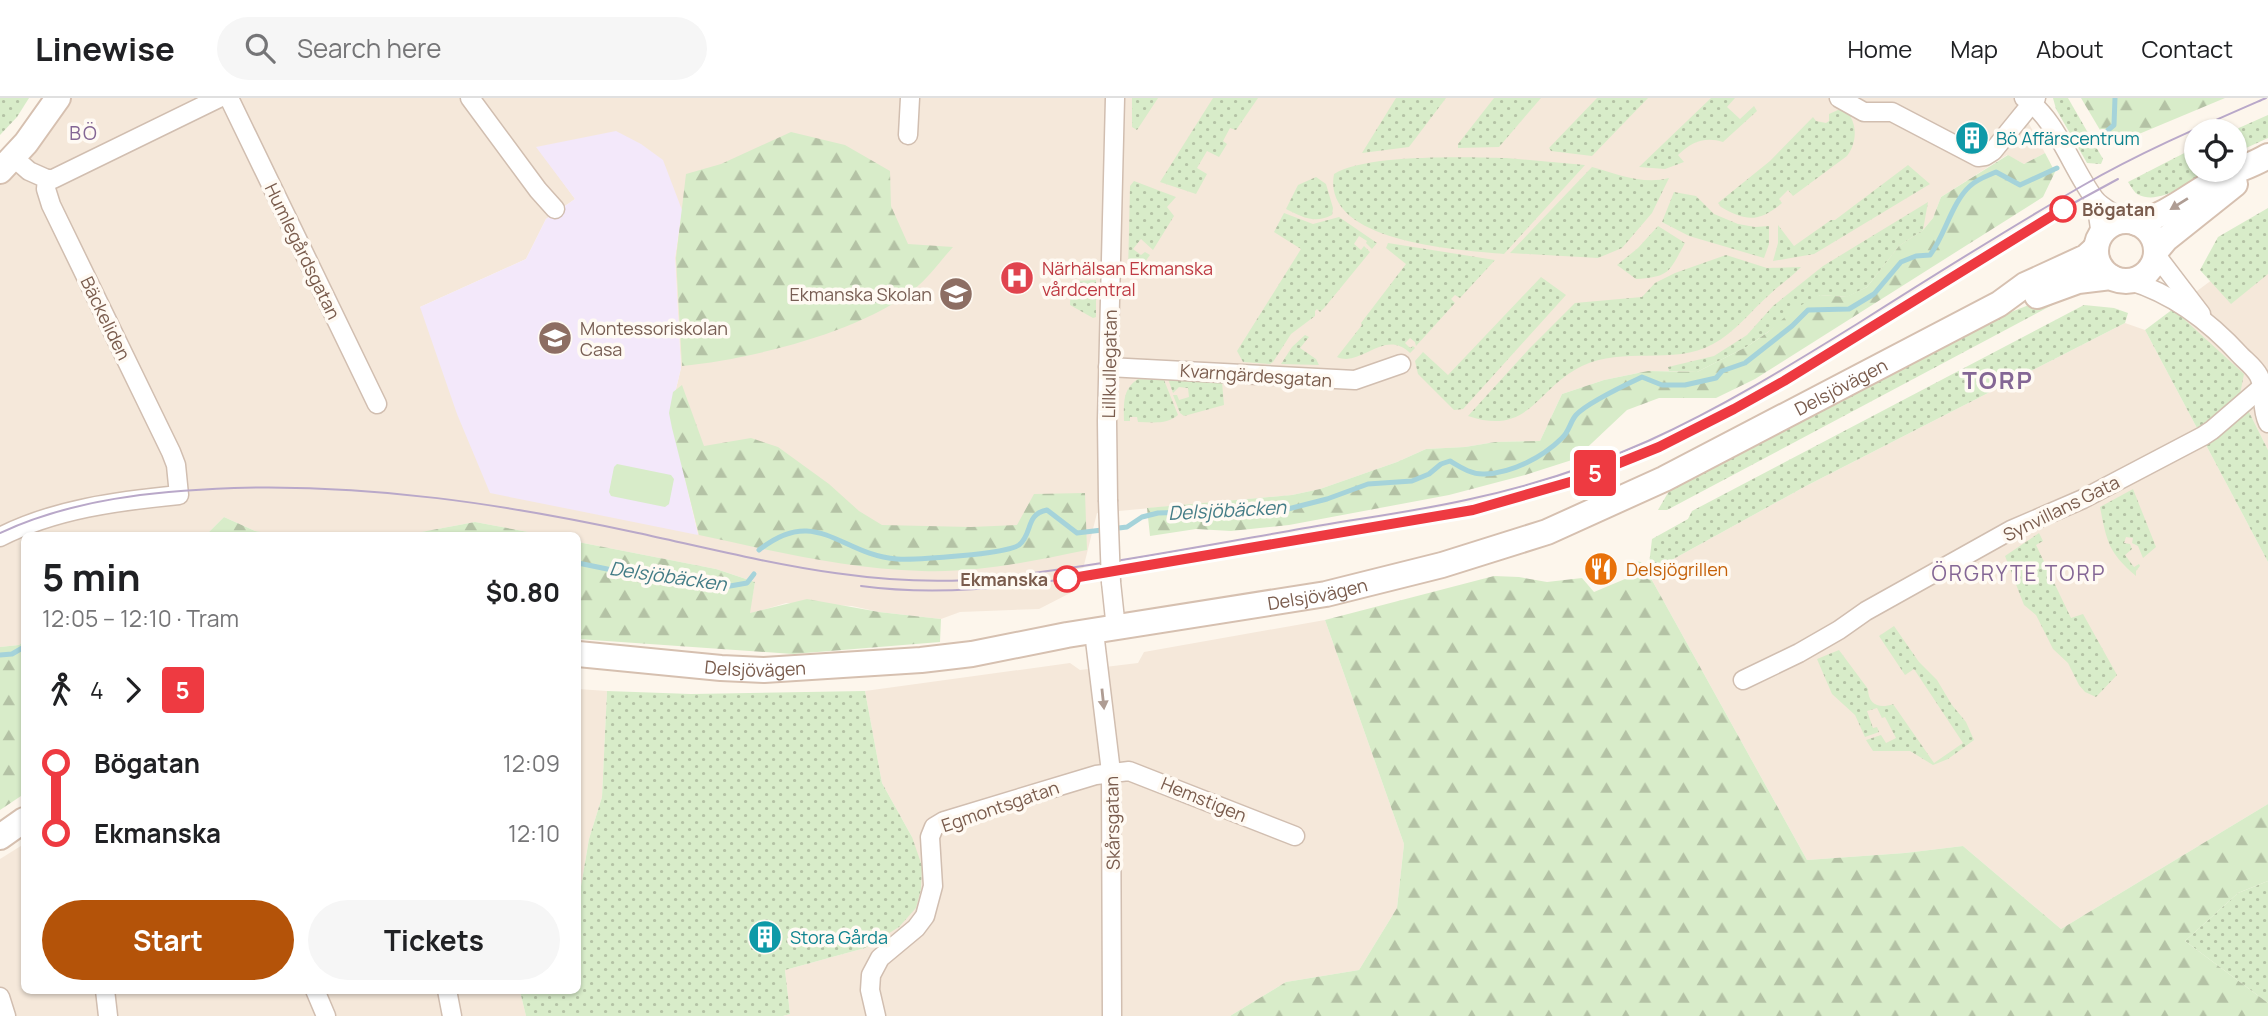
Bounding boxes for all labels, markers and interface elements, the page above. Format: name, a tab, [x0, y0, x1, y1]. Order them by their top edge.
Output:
search box	[217, 17, 707, 80]
text: Linewise	[35, 26, 175, 71]
icon: search	[241, 29, 279, 67]
text: Search here	[297, 30, 441, 66]
text: Home	[1847, 32, 1912, 65]
text: Map	[1950, 32, 1998, 65]
text: About	[2036, 32, 2104, 65]
text: Contact	[2142, 32, 2233, 65]
building icon: Bö Affärscentrum	[1953, 119, 1991, 157]
map controls	[2184, 119, 2247, 182]
button: locate	[2184, 119, 2247, 182]
district label: BÖ	[69, 120, 99, 146]
place label: Bö Affärscentrum	[1996, 126, 2140, 150]
street label: Humlegårdsgatan	[260, 179, 346, 323]
marker: Bögatan	[2050, 196, 2076, 222]
place label: Bögatan	[2082, 197, 2155, 221]
one-way arrow	[2170, 197, 2189, 210]
place label: Närhälsan Ekmanska vårdcentral	[1042, 256, 1213, 301]
hospital icon: Närhälsan Ekmanska vårdcentral	[998, 259, 1036, 297]
street label: Bäckeliden	[75, 272, 137, 364]
school or university icon: Ekmanska Skolan	[937, 275, 975, 313]
place label: Ekmanska Skolan	[789, 282, 932, 306]
street label: Lillkullegatan	[1096, 309, 1122, 419]
place label: Montessoriskolan Casa	[580, 316, 728, 361]
school or university icon: Montessoriskolan Casa	[536, 319, 574, 357]
street label: Delsjövägen	[1790, 353, 1891, 421]
street label: Kvarngärdesgatan	[1179, 358, 1333, 392]
district label: TORP	[1962, 363, 2034, 396]
line badge: 5	[1572, 450, 1618, 496]
text: 5	[1588, 456, 1602, 489]
street label: Synvillans Gata	[1999, 469, 2123, 547]
water label: Delsjöbäcken	[1167, 494, 1287, 526]
text: 5 min	[42, 550, 140, 602]
restaurant icon: Delsjögrillen	[1582, 550, 1620, 588]
water label: Delsjöbäcken	[608, 555, 729, 597]
place label: Delsjögrillen	[1626, 557, 1728, 581]
district label: ÖRGRYTE TORP	[1932, 559, 2106, 587]
marker: Ekmanska	[1054, 566, 1080, 592]
place label: Ekmanska	[960, 567, 1048, 591]
street label: Delsjövägen	[1266, 572, 1370, 615]
text: $0.80	[486, 574, 560, 610]
text: 12:05 – 12:10 · Tram	[42, 602, 239, 634]
street label: Delsjövägen	[704, 654, 807, 682]
icon: walk	[42, 671, 80, 709]
icon: forward	[114, 671, 152, 709]
text: 5	[176, 673, 190, 706]
text: 4	[90, 674, 104, 706]
one-way arrow	[1097, 689, 1108, 711]
text: Bögatan	[94, 745, 200, 781]
text: 12:09	[503, 747, 560, 779]
street label: Hemstigen	[1158, 771, 1250, 827]
street label: Egmontsgatan	[938, 775, 1062, 837]
street label: Skårsgatan	[1099, 776, 1125, 870]
text: Ekmanska	[94, 815, 221, 851]
text: 12:10	[508, 817, 560, 849]
button: Start	[42, 900, 294, 980]
button: Tickets	[308, 900, 560, 980]
building icon: Stora Gårda	[746, 918, 784, 956]
place label: Stora Gårda	[790, 925, 888, 949]

